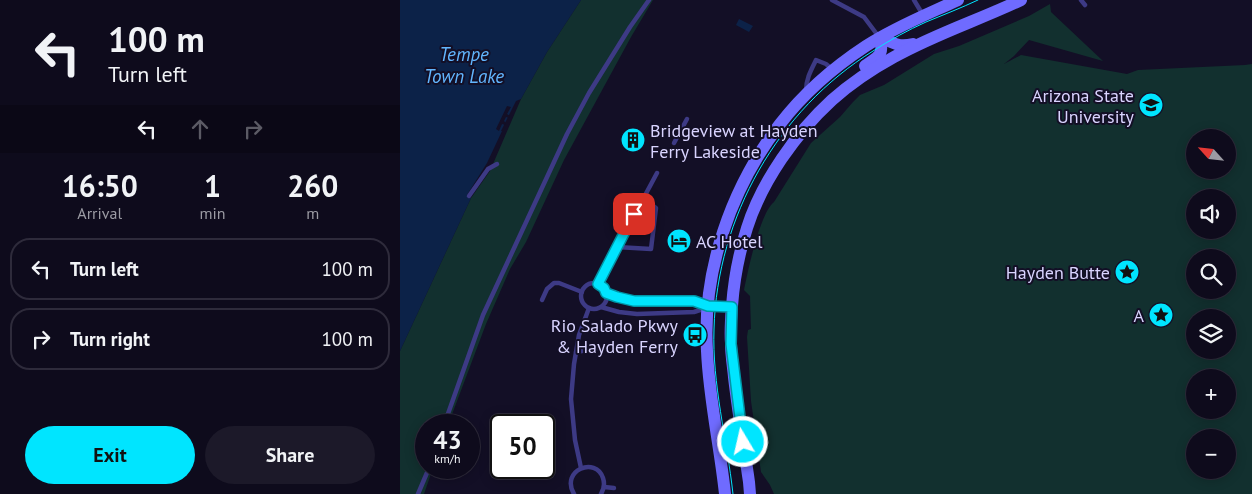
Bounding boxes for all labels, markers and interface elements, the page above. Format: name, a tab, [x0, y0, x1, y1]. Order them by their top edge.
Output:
text: 100 m	[108, 16, 205, 62]
icon: left	[25, 20, 90, 85]
water label: Tempe Town Lake	[424, 42, 504, 88]
text: Turn left	[108, 60, 187, 88]
place label: Arizona State University	[1032, 84, 1135, 128]
school or university icon: Arizona State University	[1138, 92, 1164, 118]
icon: left	[133, 115, 161, 143]
icon: ahead	[186, 115, 214, 143]
icon: right	[239, 115, 267, 143]
place label: Bridgeview at Hayden Ferry Lakeside	[650, 119, 818, 163]
building icon: Bridgeview at Hayden Ferry Lakeside	[620, 127, 646, 153]
north arrow	[1186, 129, 1236, 179]
map controls	[1186, 129, 1236, 479]
text: 16:50	[62, 166, 138, 205]
text: 1	[204, 166, 221, 205]
text: 260	[287, 166, 338, 205]
button: sound	[1186, 189, 1236, 239]
pin	[613, 193, 655, 235]
icon: arrive	[620, 200, 648, 228]
text: Arrival	[77, 203, 122, 223]
text: min	[200, 203, 226, 223]
text: m	[306, 203, 319, 223]
hotel icon: AC Hotel	[666, 228, 692, 254]
place label: AC Hotel	[696, 230, 763, 253]
button: search	[1186, 249, 1236, 299]
icon: left	[27, 255, 55, 283]
text: Turn left	[70, 257, 139, 281]
text: 100 m	[321, 257, 373, 281]
place icon: Hayden Butte	[1114, 259, 1140, 285]
place label: Hayden Butte	[1006, 261, 1110, 284]
place icon: A	[1148, 302, 1174, 328]
place label: A	[1133, 304, 1144, 327]
button: layers	[1186, 309, 1236, 359]
place label: Rio Salado Pkwy & Hayden Ferry	[551, 314, 679, 358]
bus stop icon: Rio Salado Pkwy & Hayden Ferry	[682, 322, 708, 348]
icon: right	[27, 325, 55, 353]
text: Turn right	[70, 327, 150, 351]
text: 100 m	[321, 327, 373, 351]
button: +	[1186, 369, 1236, 419]
speed limit sign: 50	[490, 414, 555, 479]
position arrow	[716, 415, 768, 467]
text: 43	[433, 424, 462, 456]
button: Exit	[25, 426, 195, 484]
button: Share	[205, 426, 375, 484]
button: −	[1186, 429, 1236, 479]
text: km/h	[434, 451, 461, 466]

